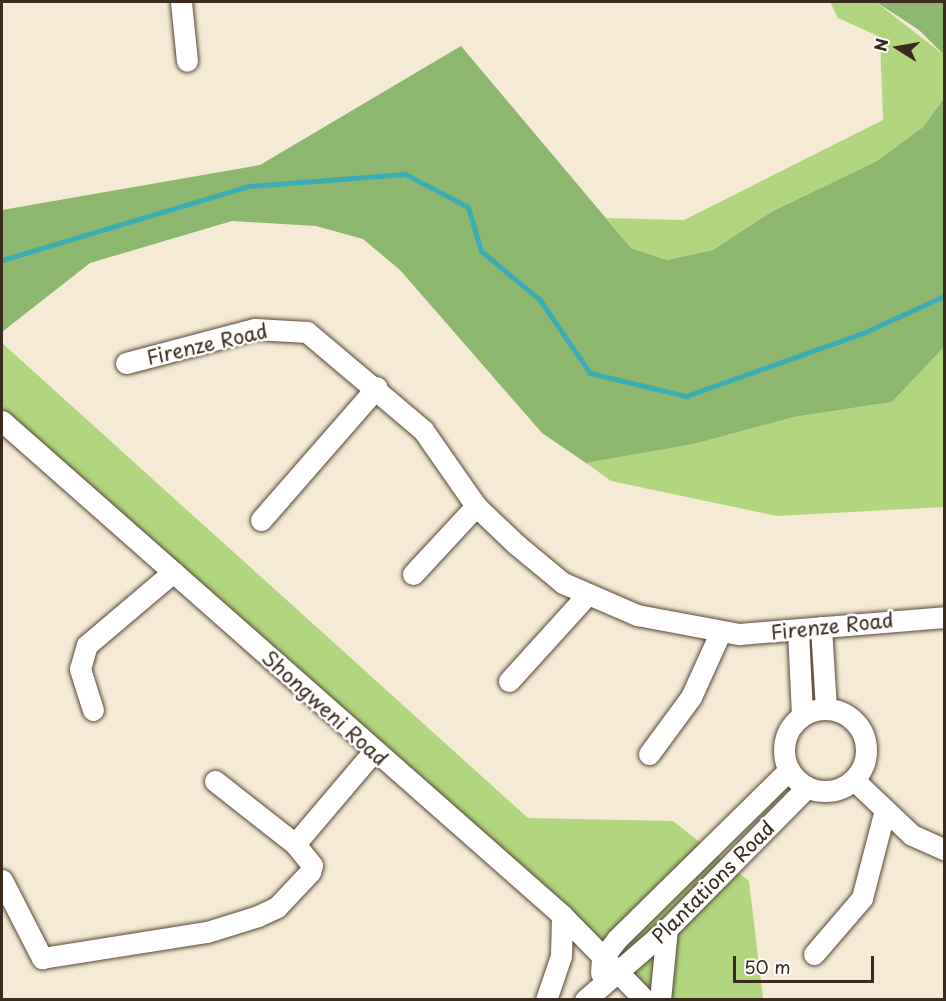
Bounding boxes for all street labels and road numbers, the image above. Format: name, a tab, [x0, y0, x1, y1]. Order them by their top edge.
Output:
street label: Firenze Road	[144, 318, 270, 370]
street label: Firenze Road	[769, 608, 895, 644]
street label: Shongweni Road	[257, 646, 393, 770]
street label: Plantations Road	[647, 816, 779, 948]

